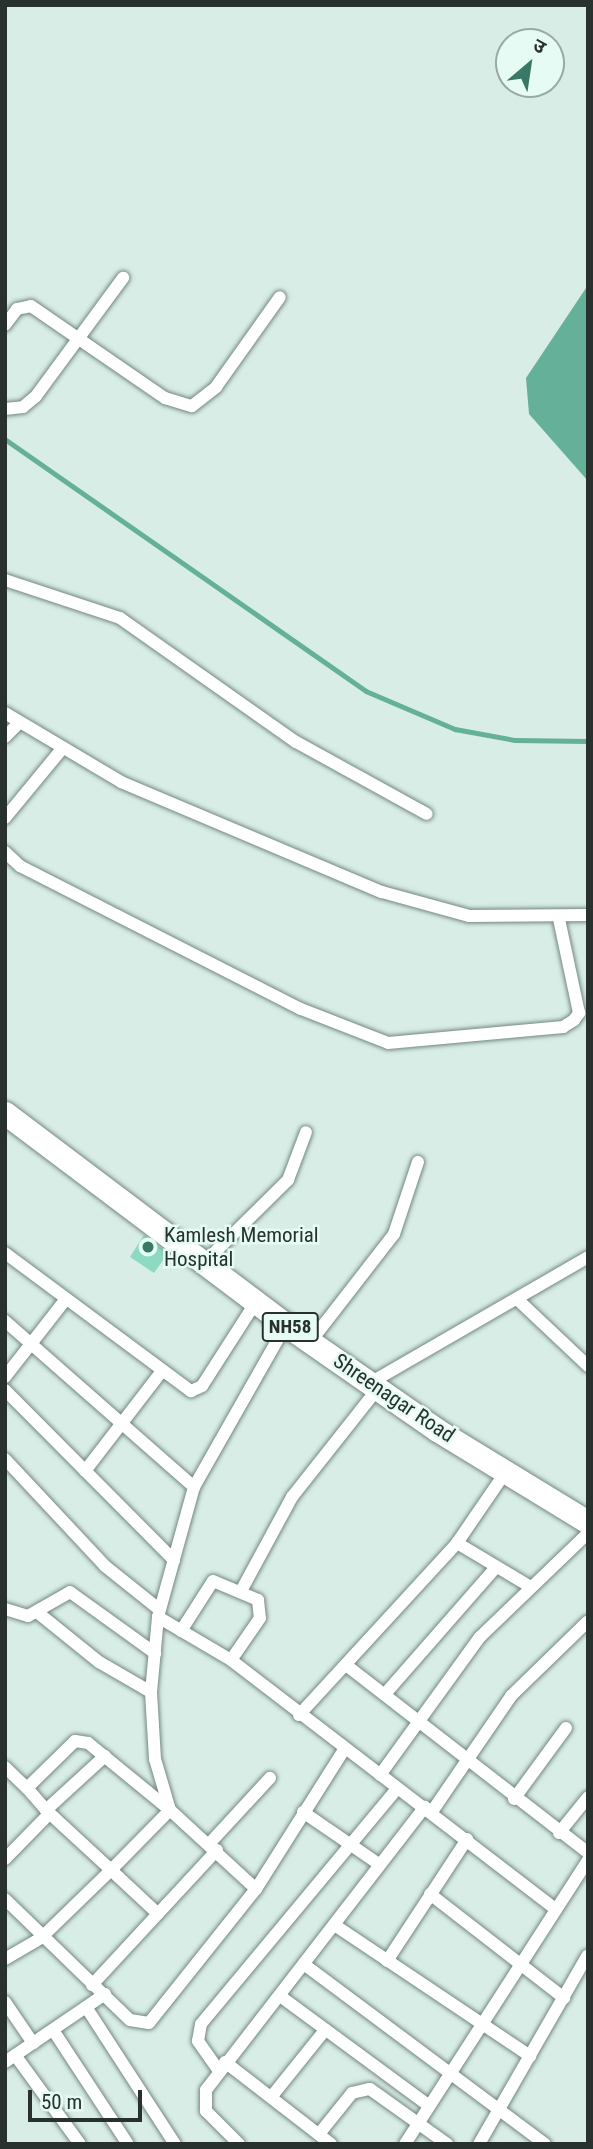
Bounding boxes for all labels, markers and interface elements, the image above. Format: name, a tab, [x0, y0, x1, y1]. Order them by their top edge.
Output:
north arrow	[495, 28, 565, 98]
text: उ	[529, 33, 550, 59]
place label: Kamlesh Memorial Hospital	[164, 1222, 319, 1272]
marker: Kamlesh Memorial Hospital	[138, 1237, 158, 1257]
road number: NH58	[260, 1312, 320, 1343]
street label: Shreenagar Road	[329, 1348, 459, 1448]
scale bar	[32, 2076, 145, 2120]
text: 50 m	[41, 2090, 82, 2114]

